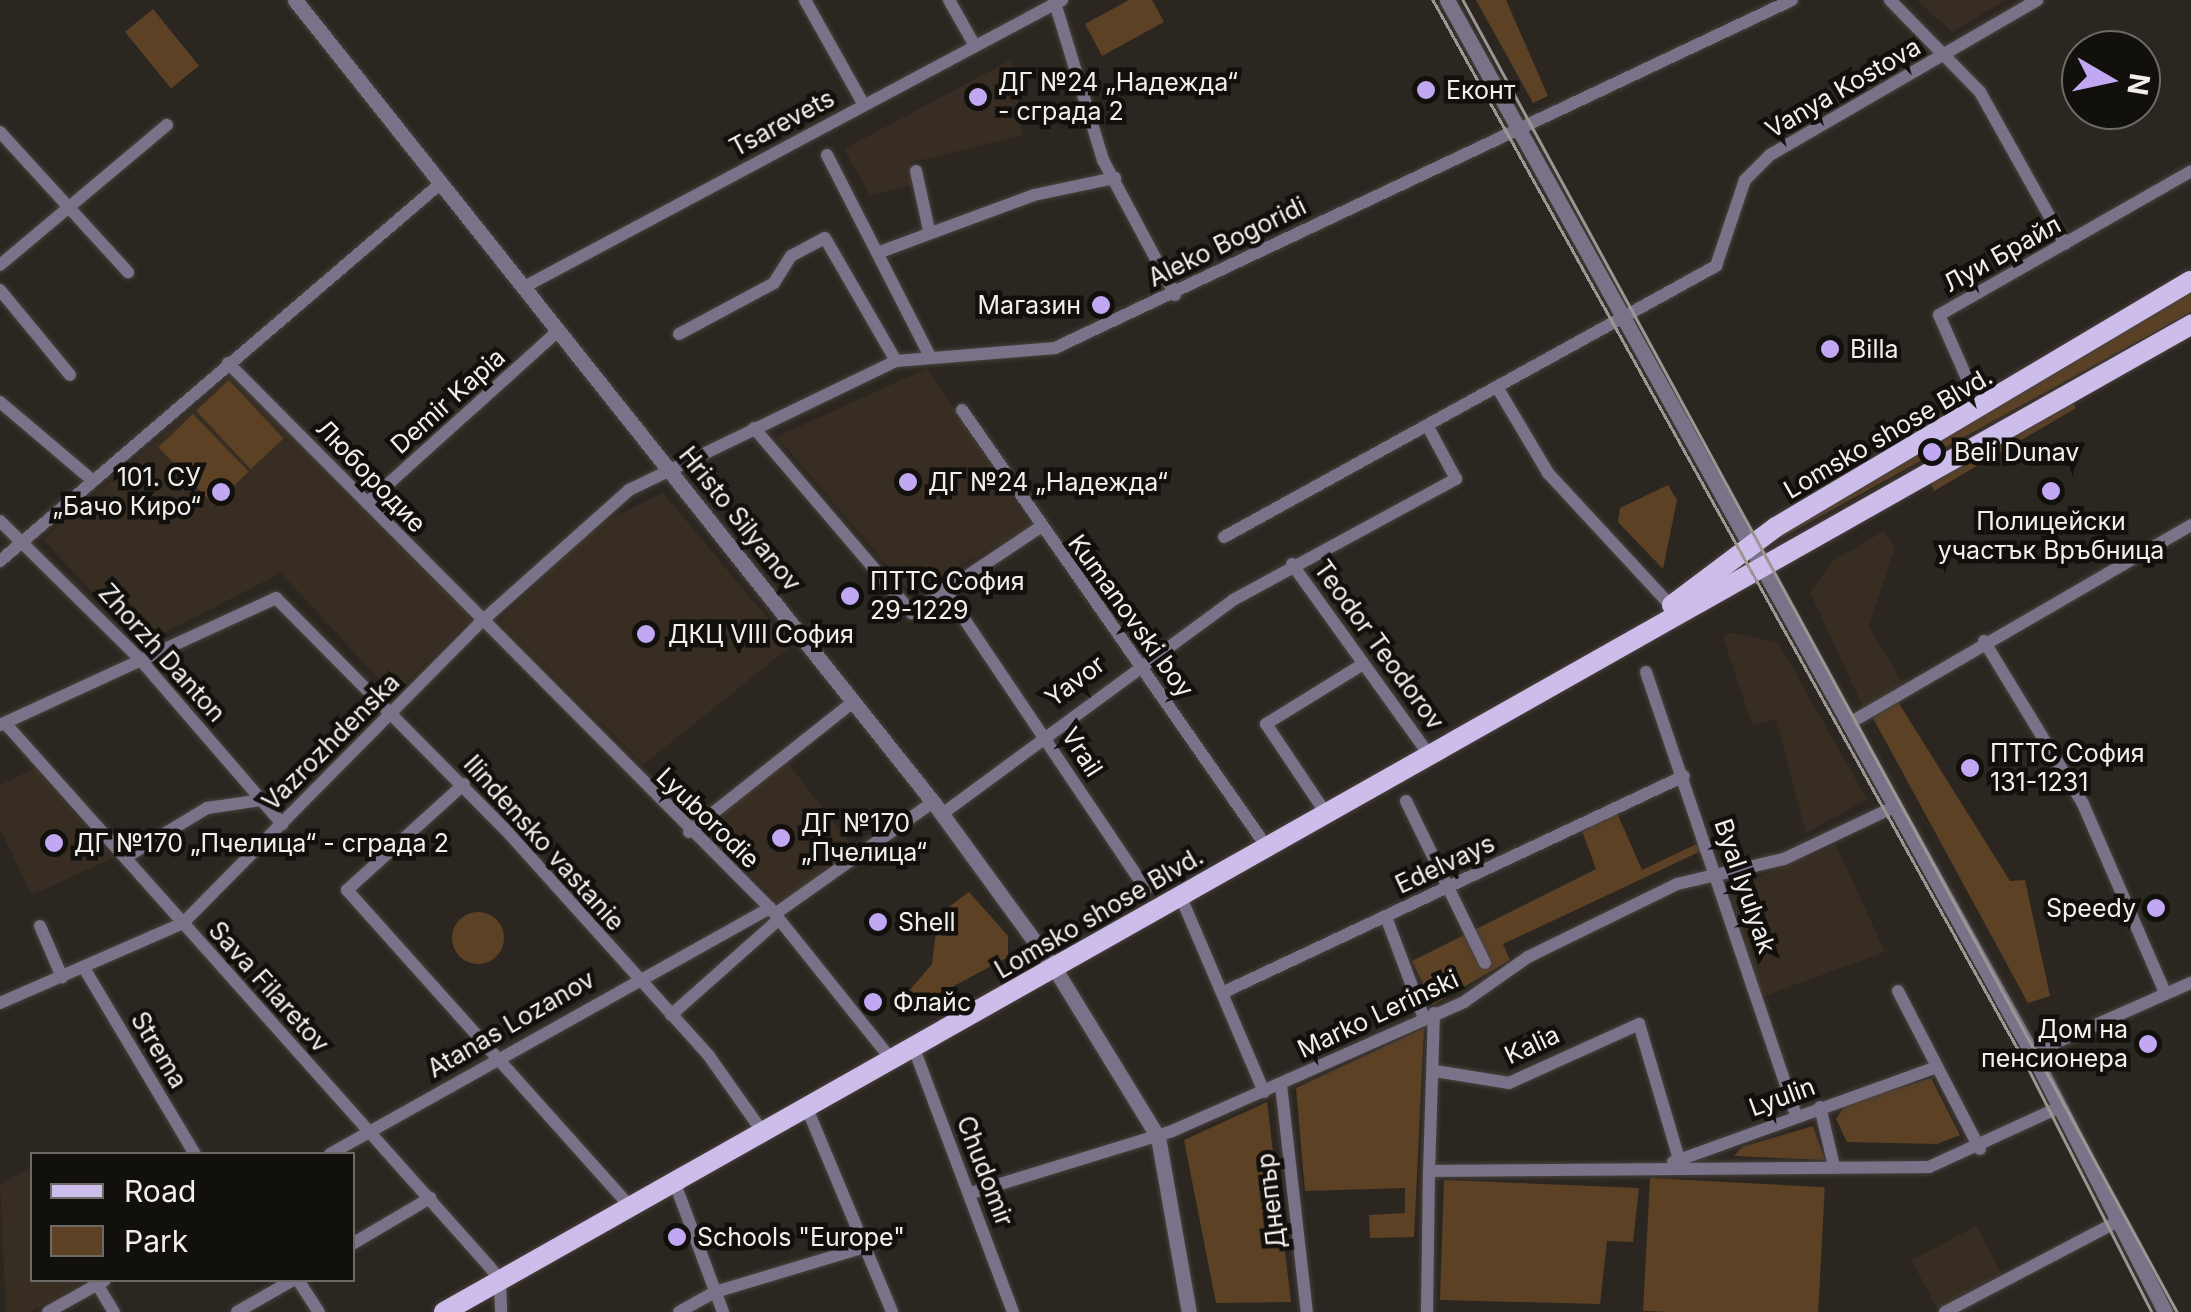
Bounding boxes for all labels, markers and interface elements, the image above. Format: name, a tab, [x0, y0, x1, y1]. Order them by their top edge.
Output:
north arrow	[2061, 30, 2161, 130]
street label: Vanya Kostova	[1760, 32, 1926, 144]
place label: ДГ №24 „Надежда“ - сграда 2	[998, 68, 1238, 127]
text: N	[2120, 71, 2157, 98]
place label: Еконт	[1446, 75, 1515, 105]
marker: Еконт	[1415, 79, 1437, 101]
street label: Tsarevets	[725, 83, 839, 163]
marker: ДГ №24 „Надежда“ - сграда 2	[967, 86, 989, 108]
street label: Aleko Bogoridi	[1143, 191, 1311, 293]
street label: Луи Брайл	[1938, 209, 2066, 299]
place label: Магазин	[978, 290, 1081, 320]
marker: Магазин	[1090, 294, 1112, 316]
place label: Billa	[1850, 334, 1899, 364]
marker: Billa	[1819, 338, 1841, 360]
street label: Demir Kapia	[385, 342, 511, 460]
street label: Lomsko shose Blvd.	[1778, 361, 1998, 505]
street label: Любородие	[310, 413, 432, 539]
place label: Beli Dunav	[1954, 437, 2079, 467]
marker: Beli Dunav	[1919, 439, 1945, 465]
street label: Hristo Silyanov	[673, 441, 807, 597]
place label: 101. СУ „Бачо Киро“	[53, 463, 201, 522]
place label: ДГ №24 „Надежда“	[928, 467, 1168, 497]
marker: ДГ №24 „Надежда“	[897, 471, 919, 493]
marker: Полицейски участък Връбница	[2040, 480, 2062, 502]
marker: 101. СУ „Бачо Киро“	[210, 481, 232, 503]
place label: Полицейски участък Връбница	[1938, 507, 2164, 566]
street label: Kumanovski boy	[1062, 529, 1200, 703]
street label: Teodor Teodorov	[1307, 554, 1451, 736]
place label: ПТТС София 29-1229	[870, 567, 1025, 626]
street label: Zhorzh Danton	[92, 578, 232, 728]
marker: ПТТС София 29-1229	[839, 585, 861, 607]
place label: ДКЦ VIII София	[668, 619, 854, 649]
marker: ДКЦ VIII София	[633, 621, 659, 647]
street label: Yavor	[1039, 649, 1111, 713]
street label: Vazrozhdenska	[256, 667, 406, 817]
street label: Vrail	[1055, 722, 1109, 782]
place label: ПТТС София 131-1231	[1990, 739, 2145, 798]
street label: Ilindensko vastanie	[457, 749, 631, 937]
marker: ПТТС София 131-1231	[1959, 757, 1981, 779]
street label: Lyuborodie	[650, 762, 766, 874]
place label: ДГ №170 „Пчелица“	[801, 809, 927, 868]
street label: Byal lyulyak	[1708, 815, 1782, 957]
marker: ДГ №170 „Пчелица“	[770, 827, 792, 849]
place label: ДГ №170 „Пчелица“ - сграда 2	[74, 828, 449, 858]
street label: Edelvays	[1391, 828, 1499, 900]
marker: ДГ №170 „Пчелица“ - сграда 2	[43, 832, 65, 854]
street label: Lomsko shose Blvd.	[989, 841, 1209, 985]
place label: Speedy	[2046, 893, 2136, 923]
marker: Speedy	[2145, 897, 2167, 919]
place label: Shell	[898, 907, 956, 937]
marker: Shell	[867, 911, 889, 933]
street label: Sava Filaretov	[202, 915, 336, 1059]
street label: Atanas Lozanov	[422, 964, 600, 1084]
street label: Marko Lerinski	[1293, 964, 1463, 1064]
place label: Флайс	[893, 987, 971, 1017]
marker: Флайс	[862, 991, 884, 1013]
street label: Strema	[125, 1006, 193, 1094]
place label: Дом на пенсионера	[1981, 1015, 2128, 1074]
street label: Kalia	[1500, 1019, 1564, 1071]
marker: Дом на пенсионера	[2137, 1033, 2159, 1055]
street label: Lyulin	[1745, 1071, 1819, 1123]
street label: Chudomir	[950, 1112, 1020, 1230]
legend	[30, 1152, 355, 1282]
street label: Днепър	[1250, 1152, 1292, 1250]
text: Road	[124, 1173, 196, 1209]
place label: Schools "Europe"	[697, 1222, 905, 1252]
text: Park	[124, 1223, 188, 1259]
marker: Schools "Europe"	[666, 1226, 688, 1248]

